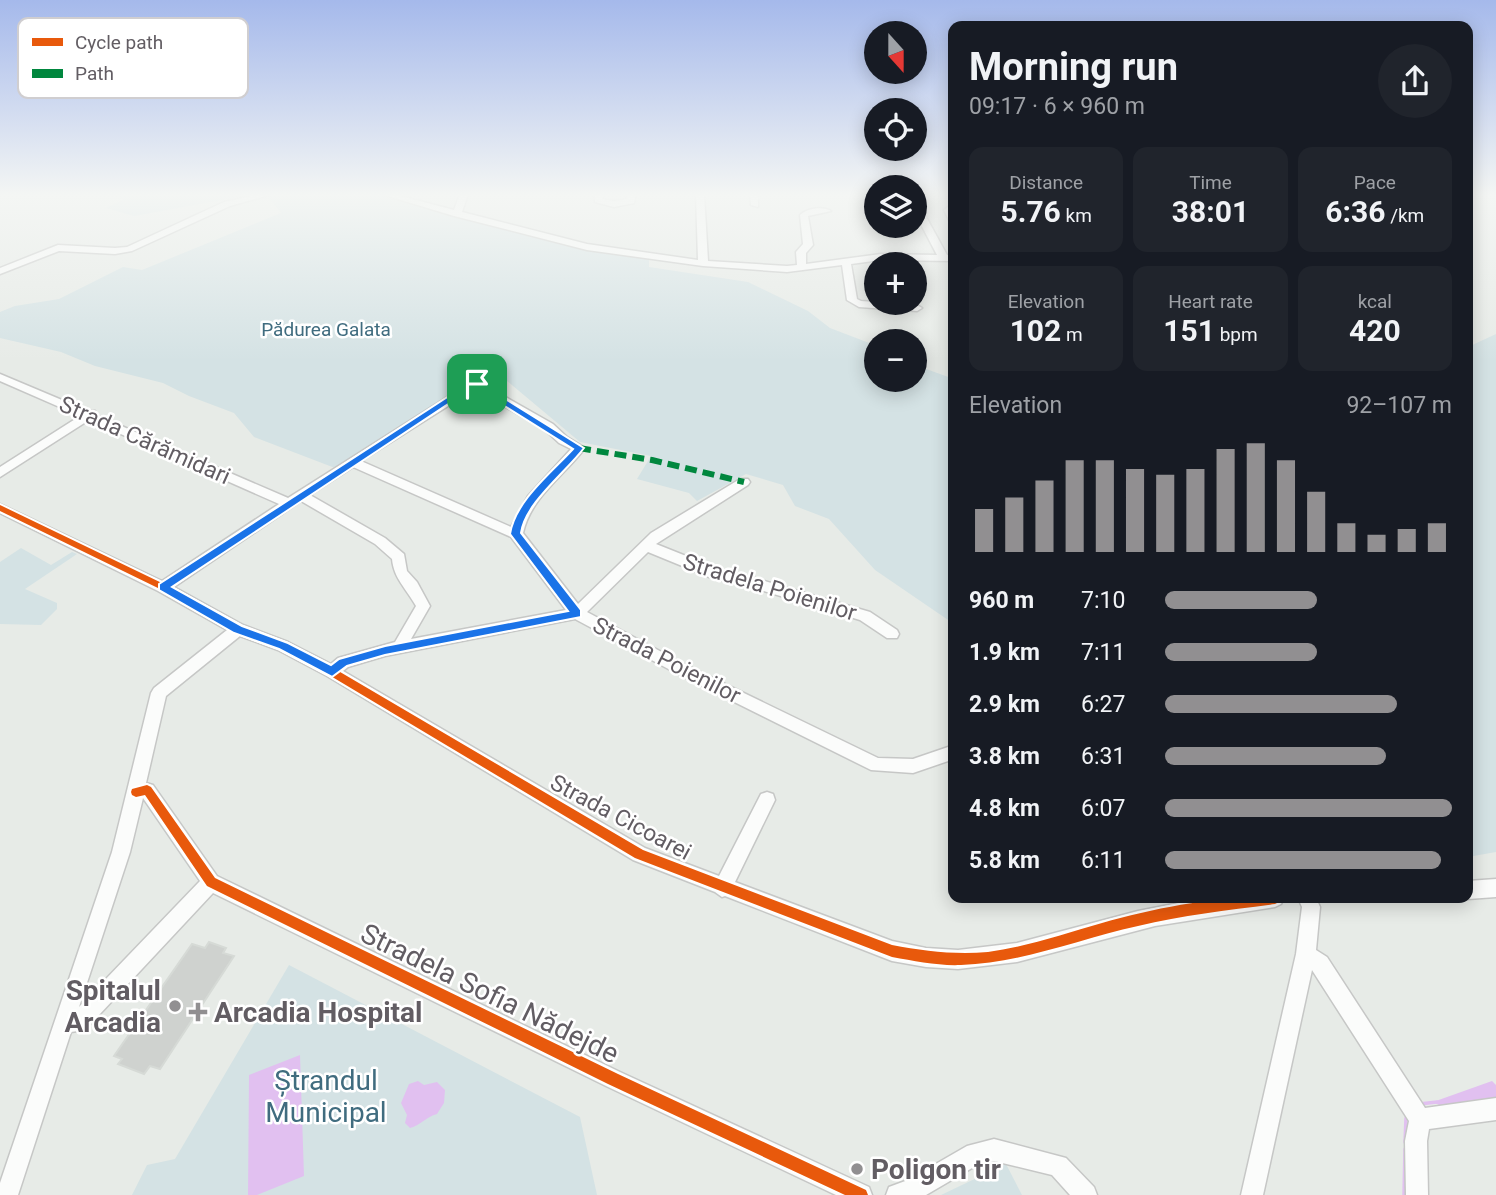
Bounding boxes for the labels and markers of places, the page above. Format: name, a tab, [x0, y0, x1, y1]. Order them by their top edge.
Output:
pin	[447, 354, 507, 414]
place label: Spitalul Arcadia	[64, 974, 161, 1039]
place label: Arcadia Hospital	[214, 996, 422, 1029]
marker: Spitalul Arcadia	[167, 998, 183, 1014]
marker: Arcadia Hospital	[188, 1002, 208, 1022]
place label: Poligon tir	[871, 1153, 1001, 1186]
marker: Poligon tir	[849, 1161, 865, 1177]

